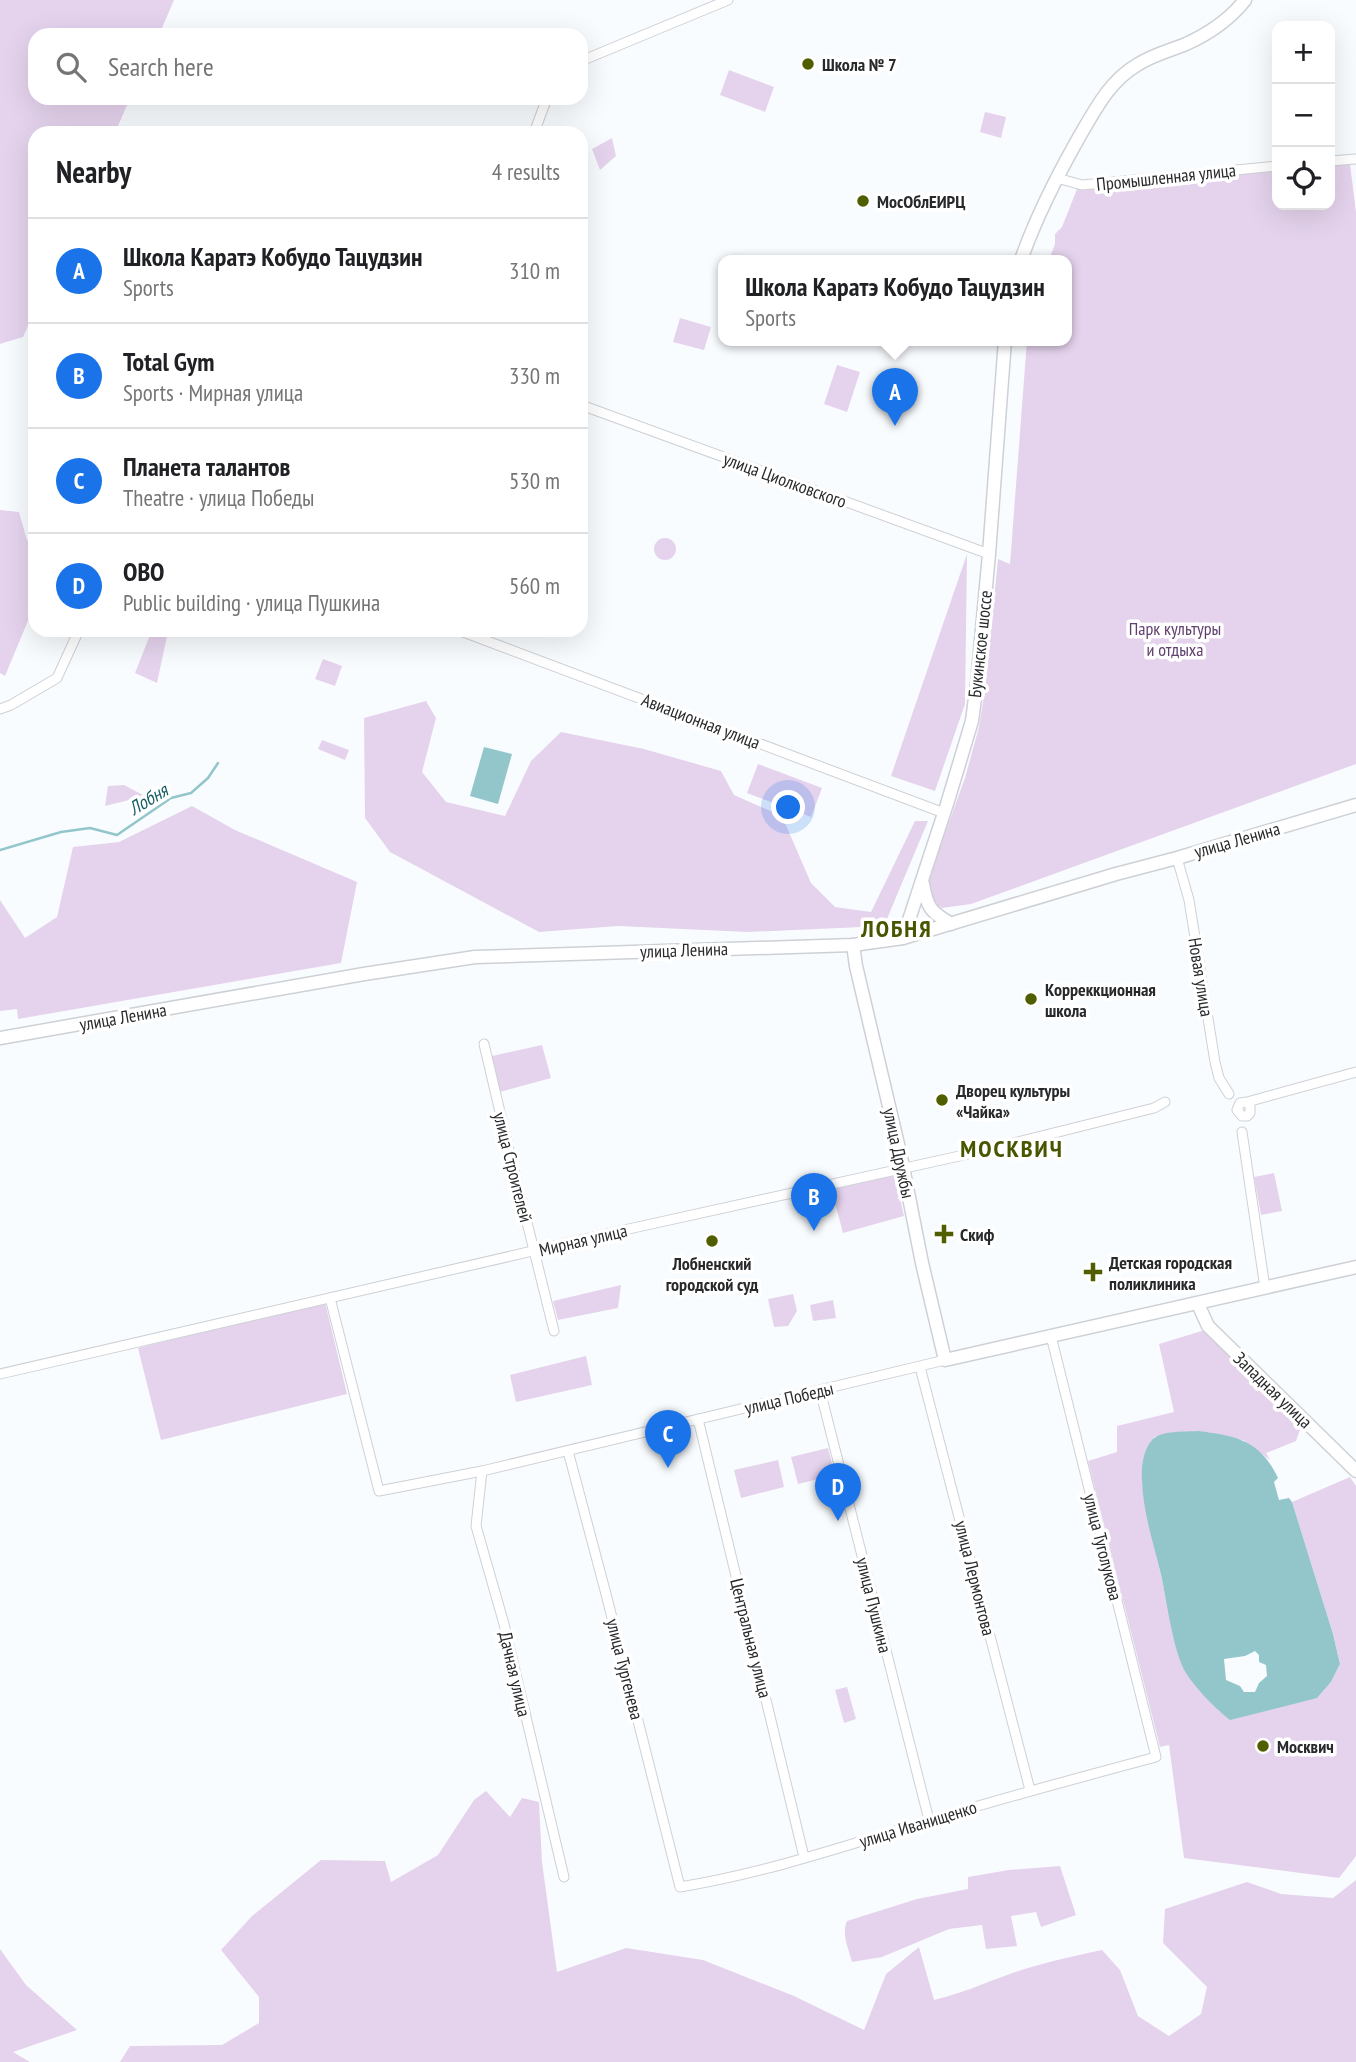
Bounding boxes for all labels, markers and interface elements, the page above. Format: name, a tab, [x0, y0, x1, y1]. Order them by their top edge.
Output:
map controls	[1272, 21, 1335, 210]
button: +	[1272, 21, 1335, 84]
search box	[28, 28, 588, 105]
icon: search	[52, 48, 90, 86]
text: Search here	[108, 50, 214, 83]
place label: Школа № 7	[822, 53, 897, 76]
marker: Школа № 7	[800, 56, 816, 72]
button: −	[1272, 84, 1335, 147]
button: locate	[1272, 147, 1335, 210]
text: Nearby	[56, 152, 131, 191]
text: 4 results	[492, 157, 560, 186]
street label: Промышленная улица	[1095, 158, 1237, 196]
place label: МосОблЕИРЦ	[877, 190, 965, 213]
marker: МосОблЕИРЦ	[855, 193, 871, 209]
text: Школа Каратэ Кобудо Тацудзин	[123, 240, 423, 273]
popup	[718, 255, 1072, 346]
text: A	[73, 256, 85, 285]
text: 310 m	[509, 256, 560, 285]
text: Школа Каратэ Кобудо Тацудзин	[745, 270, 1045, 303]
text: Sports	[123, 273, 174, 302]
text: Sports	[745, 303, 796, 332]
text: Total Gym	[123, 345, 215, 378]
text: B	[73, 361, 85, 390]
text: 330 m	[509, 361, 560, 390]
pin: A	[872, 368, 918, 426]
text: Sports · Мирная улица	[123, 378, 303, 407]
street label: улица Циолковского	[720, 447, 850, 513]
text: Планета талантов	[123, 450, 290, 483]
text: C	[74, 466, 84, 495]
text: 530 m	[509, 466, 560, 495]
text: Theatre · улица Победы	[123, 483, 315, 512]
text: ОВО	[123, 555, 165, 588]
text: D	[73, 571, 85, 600]
text: 560 m	[509, 571, 560, 600]
text: Public building · улица Пушкина	[123, 588, 380, 617]
street label: Букинское шоссе	[963, 589, 997, 699]
park label: Парк культуры и отдыха	[1129, 617, 1221, 661]
street label: Авиационная улица	[639, 688, 763, 754]
water label: Лобня	[123, 777, 173, 821]
your location	[771, 790, 805, 824]
street label: улица Ленина	[1192, 817, 1282, 863]
district label: ЛОБНЯ	[860, 913, 933, 944]
street label: Новая улица	[1183, 936, 1219, 1018]
street label: улица Ленина	[640, 937, 728, 963]
place label: Корреккционная школа	[1045, 978, 1156, 1022]
marker: Корреккционная школа	[1023, 991, 1039, 1007]
street label: улица Ленина	[78, 998, 168, 1036]
place label: Дворец культуры «Чайка»	[956, 1079, 1070, 1123]
marker: Дворец культуры «Чайка»	[934, 1092, 950, 1108]
street label: улица Дружбы	[878, 1106, 920, 1200]
street label: улица Строителей	[488, 1110, 538, 1224]
district label: МОСКВИЧ	[960, 1133, 1064, 1164]
pin: B	[791, 1173, 837, 1231]
street label: Мирная улица	[537, 1219, 629, 1261]
place label: Скиф	[960, 1223, 995, 1246]
marker: Скиф	[934, 1224, 954, 1244]
marker: Лобненский городской суд	[704, 1233, 720, 1249]
place label: Детская городская поликлиника	[1109, 1251, 1232, 1295]
place label: Лобненский городской суд	[666, 1252, 759, 1296]
marker: Детская городская поликлиника	[1083, 1262, 1103, 1282]
street label: Западная улица	[1229, 1347, 1317, 1433]
street label: улица Победы	[742, 1377, 836, 1419]
pin: C	[645, 1410, 691, 1468]
pin: D	[815, 1463, 861, 1521]
street label: улица Туголукова	[1079, 1491, 1127, 1603]
street label: улица Лермонтова	[950, 1518, 1000, 1638]
street label: улица Пушкина	[851, 1555, 897, 1655]
street label: Центральная улица	[725, 1576, 777, 1700]
street label: улица Тургенева	[601, 1616, 649, 1722]
street label: Дачная улица	[494, 1629, 536, 1719]
place label: Москвич	[1277, 1735, 1334, 1758]
marker: Москвич	[1255, 1738, 1271, 1754]
street label: улица Иванищенко	[857, 1795, 980, 1853]

